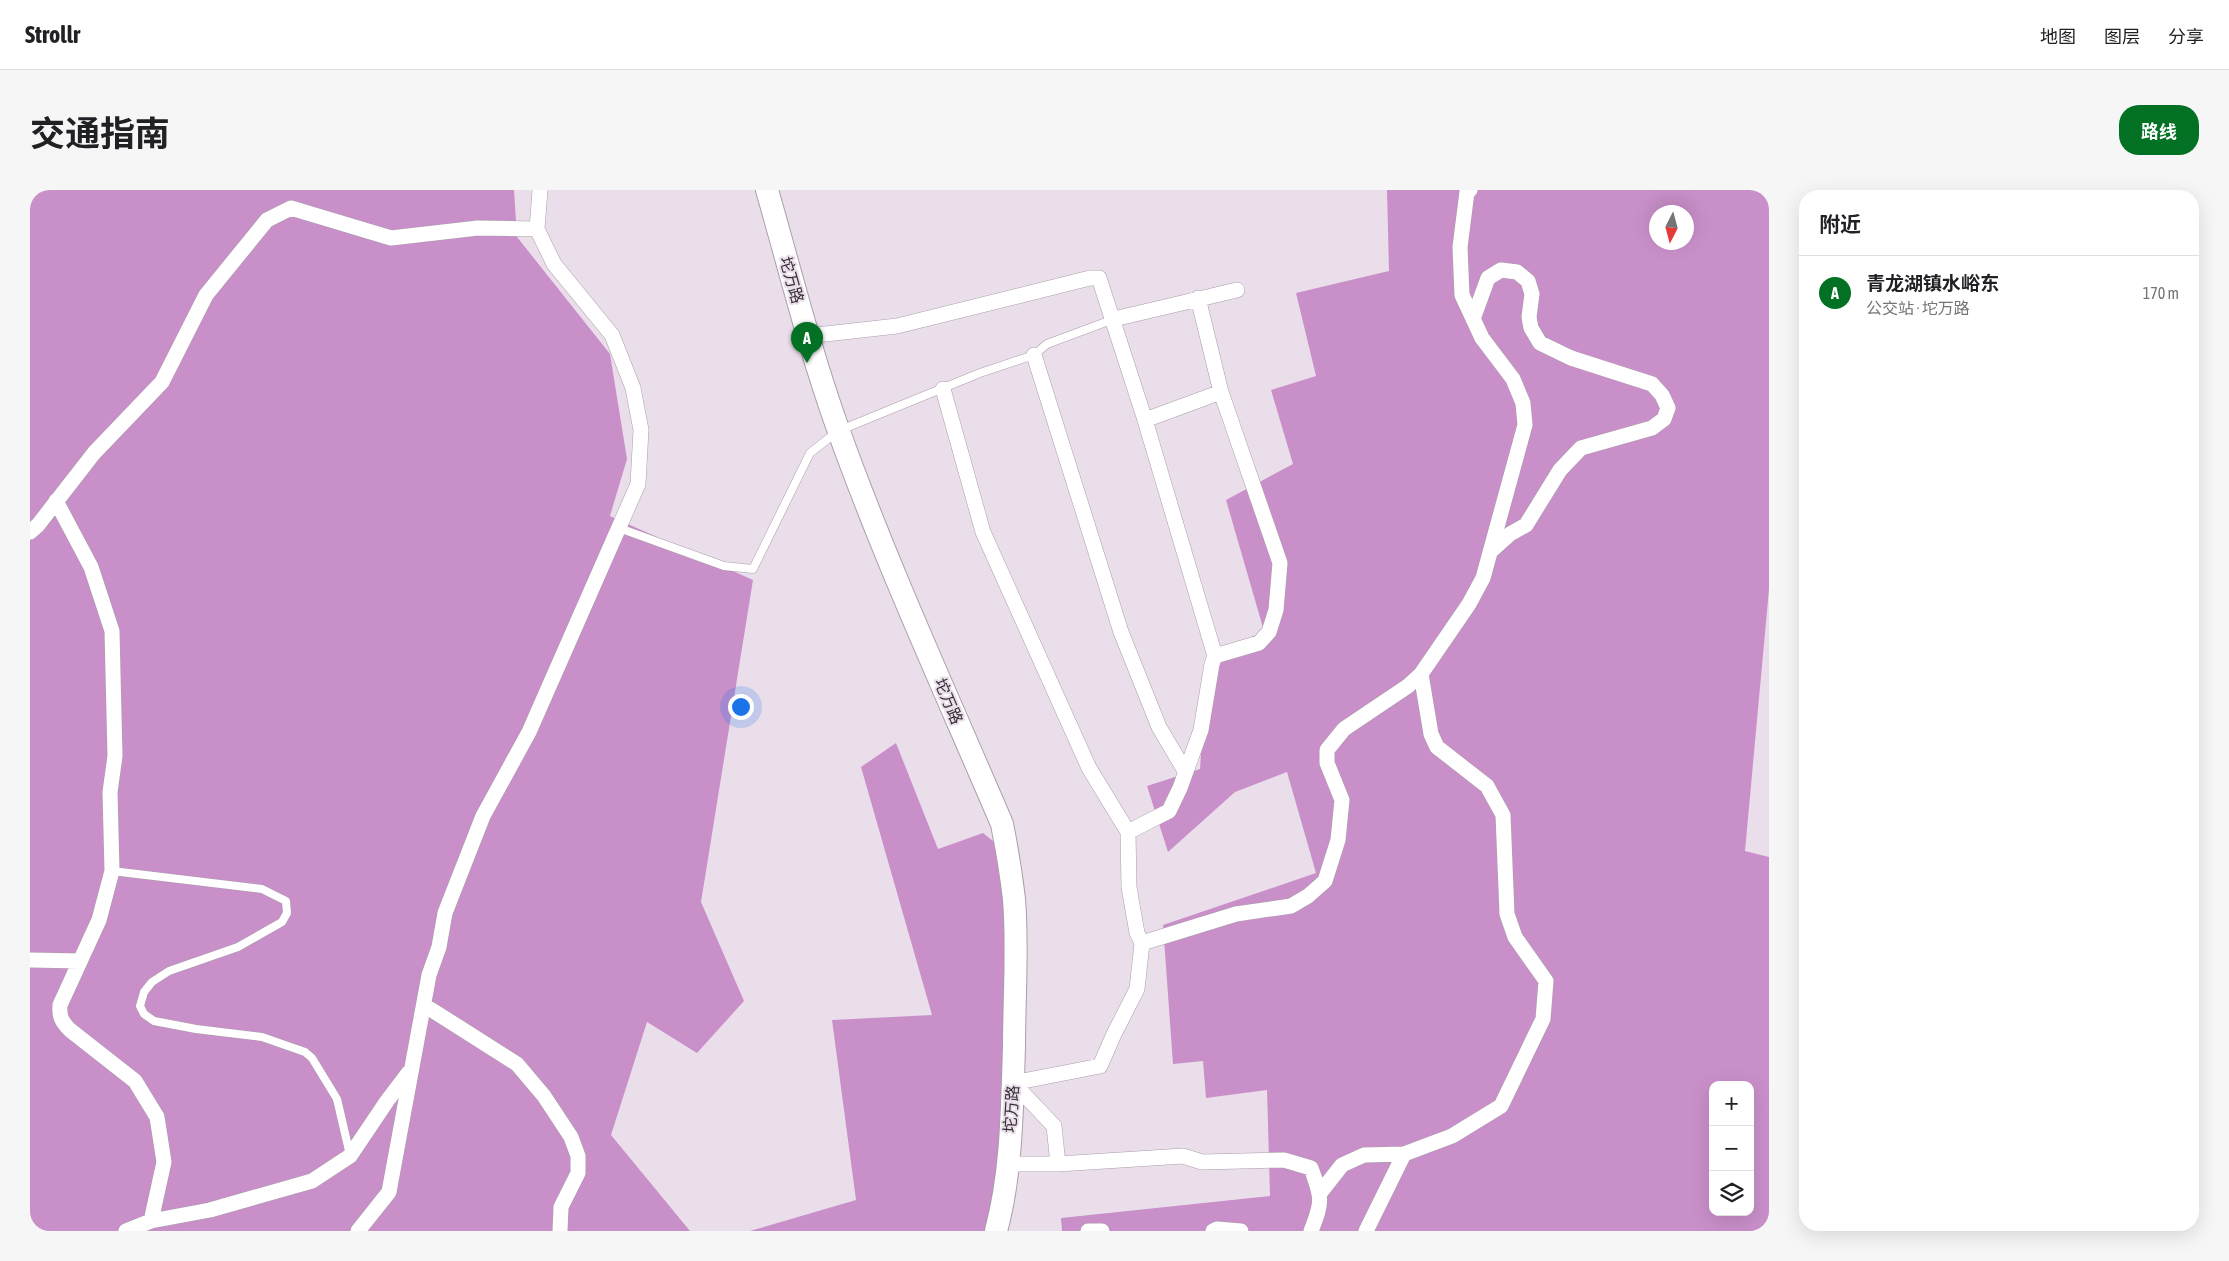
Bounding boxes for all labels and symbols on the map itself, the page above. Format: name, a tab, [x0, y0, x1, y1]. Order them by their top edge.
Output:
north arrow	[1649, 205, 1694, 250]
street label: 坨万路	[777, 254, 807, 306]
pin: A	[791, 322, 823, 363]
street label: 坨万路	[931, 675, 967, 727]
your location	[728, 694, 754, 720]
street label: 坨万路	[1000, 1084, 1022, 1134]

